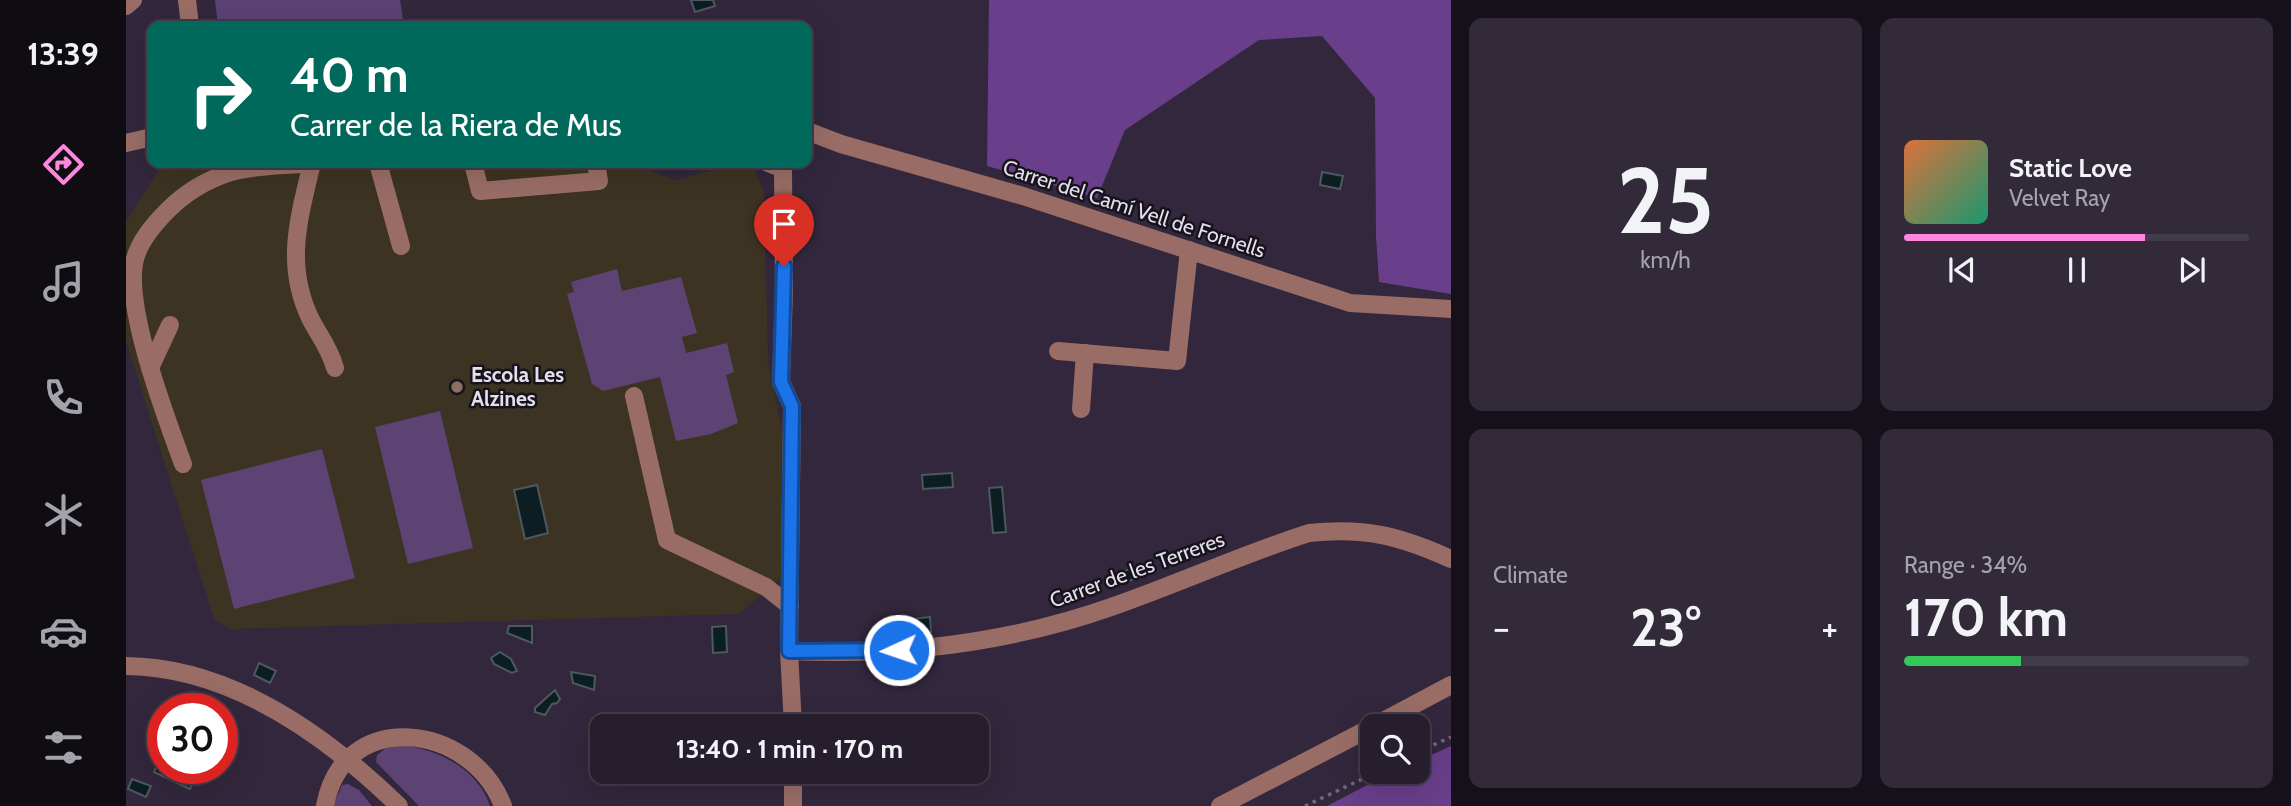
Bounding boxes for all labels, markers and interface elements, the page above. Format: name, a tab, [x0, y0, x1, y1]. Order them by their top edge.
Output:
text: 13:39	[27, 34, 99, 73]
text: 40 m	[290, 45, 409, 104]
icon: right	[175, 49, 266, 140]
text: Carrer de la Riera de Mus	[290, 105, 622, 144]
icon: directions	[39, 140, 88, 189]
text: 25	[1617, 145, 1714, 256]
text: Static Love	[2009, 152, 2132, 184]
street label: Carrer del Camí Vell de Fornells	[1000, 154, 1269, 263]
text: Velvet Ray	[2009, 184, 2110, 212]
pin	[754, 194, 814, 266]
icon: arrive	[765, 205, 803, 243]
text: km/h	[1640, 246, 1691, 274]
icon: previous	[1943, 251, 1981, 289]
icon: pause	[2058, 251, 2096, 289]
icon: next	[2173, 251, 2211, 289]
icon: music	[39, 257, 88, 306]
place label: Escola Les Alzines	[471, 362, 564, 411]
icon: phone	[39, 373, 88, 422]
marker: Escola Les Alzines	[449, 379, 465, 395]
icon: climate	[39, 490, 88, 539]
street label: Carrer de les Terreres	[1046, 526, 1228, 613]
text: Range · 34%	[1904, 551, 2027, 579]
text: Climate	[1493, 561, 1568, 589]
text: 170 km	[1904, 586, 2068, 649]
text: 23°	[1630, 596, 1701, 659]
text: −	[1493, 604, 1510, 651]
text: +	[1821, 604, 1838, 651]
icon: car	[39, 607, 88, 656]
position arrow	[862, 613, 936, 687]
speed limit sign: 30	[147, 693, 238, 784]
map controls	[1360, 714, 1430, 784]
button: search	[1360, 714, 1430, 784]
icon: filters	[39, 723, 88, 772]
text: 13:40 · 1 min · 170 m	[676, 733, 903, 765]

